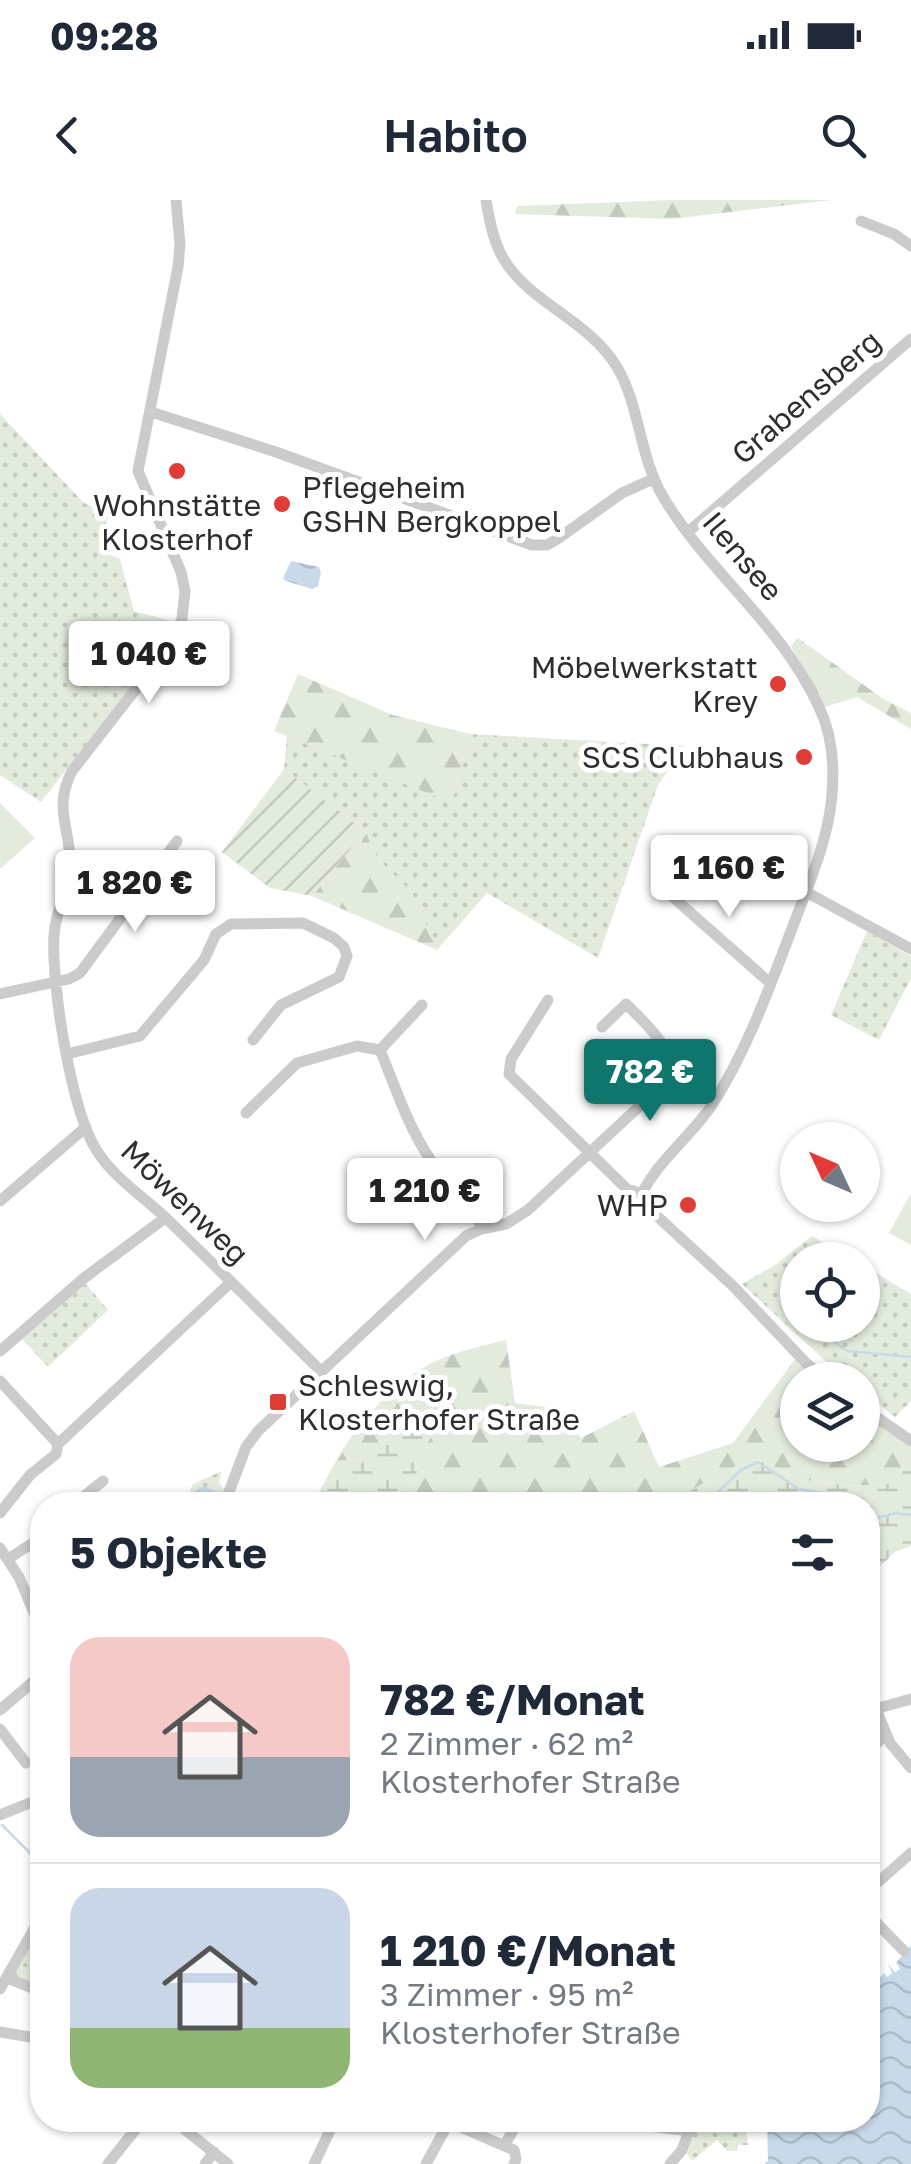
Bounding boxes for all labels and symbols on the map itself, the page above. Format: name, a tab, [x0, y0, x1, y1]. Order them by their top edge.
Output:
street label: Grabensberg	[724, 323, 888, 471]
marker: Wohnstätte Klosterhof	[166, 460, 188, 482]
place label: Pflegeheim GSHN Bergkoppel	[302, 469, 561, 539]
place label: Wohnstätte Klosterhof	[93, 487, 261, 557]
marker: Pflegeheim GSHN Bergkoppel	[271, 493, 293, 515]
street label: Ilensee	[695, 504, 791, 608]
pin: 1 040 €	[57, 621, 241, 706]
place label: Möbelwerkstatt Krey	[531, 649, 758, 719]
marker: Möbelwerkstatt Krey	[767, 673, 789, 695]
place label: SCS Clubhaus	[582, 739, 784, 775]
marker: SCS Clubhaus	[793, 746, 815, 768]
pin: 1 160 €	[637, 835, 821, 920]
pin: 1 820 €	[43, 850, 227, 935]
pin: 782 €	[580, 1039, 720, 1124]
north arrow	[780, 1122, 880, 1222]
street label: Möwenweg	[114, 1132, 256, 1272]
pin: 1 210 €	[333, 1158, 517, 1243]
place label: WHP	[597, 1187, 668, 1223]
marker: WHP	[677, 1194, 699, 1216]
place label: Schleswig, Klosterhofer Straße	[298, 1367, 580, 1437]
marker: Schleswig, Klosterhofer Straße	[267, 1391, 289, 1413]

